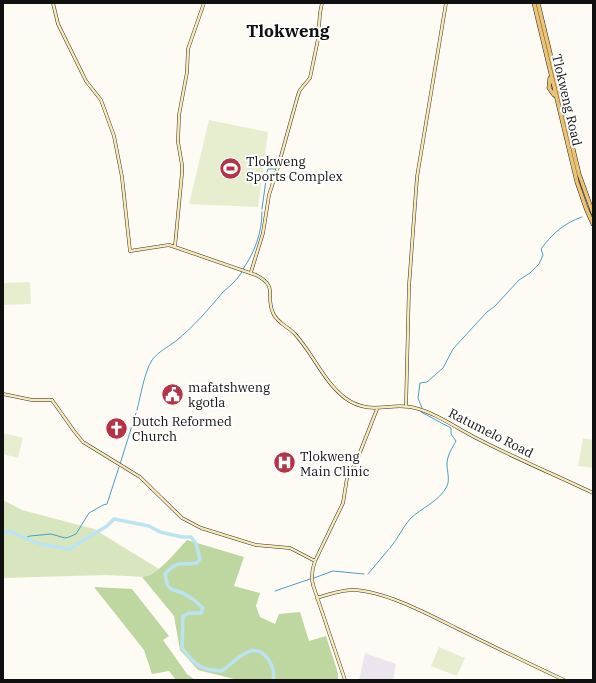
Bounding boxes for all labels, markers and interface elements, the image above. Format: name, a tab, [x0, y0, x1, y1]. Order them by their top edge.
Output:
district label: Tlokweng	[246, 20, 330, 42]
street label: Tlokweng Road	[548, 52, 586, 148]
place label: Tlokweng Sports Complex	[246, 153, 343, 185]
sports icon: Tlokweng Sports Complex	[218, 155, 244, 181]
place label: mafatshweng kgotla	[188, 379, 270, 411]
public building icon: mafatshweng kgotla	[160, 381, 186, 407]
street label: Ratumelo Road	[446, 404, 536, 462]
place label: Dutch Reformed Church	[132, 413, 232, 445]
church icon: Dutch Reformed Church	[103, 415, 129, 441]
place label: Tlokweng Main Clinic	[300, 448, 370, 480]
hospital icon: Tlokweng Main Clinic	[271, 450, 297, 476]

